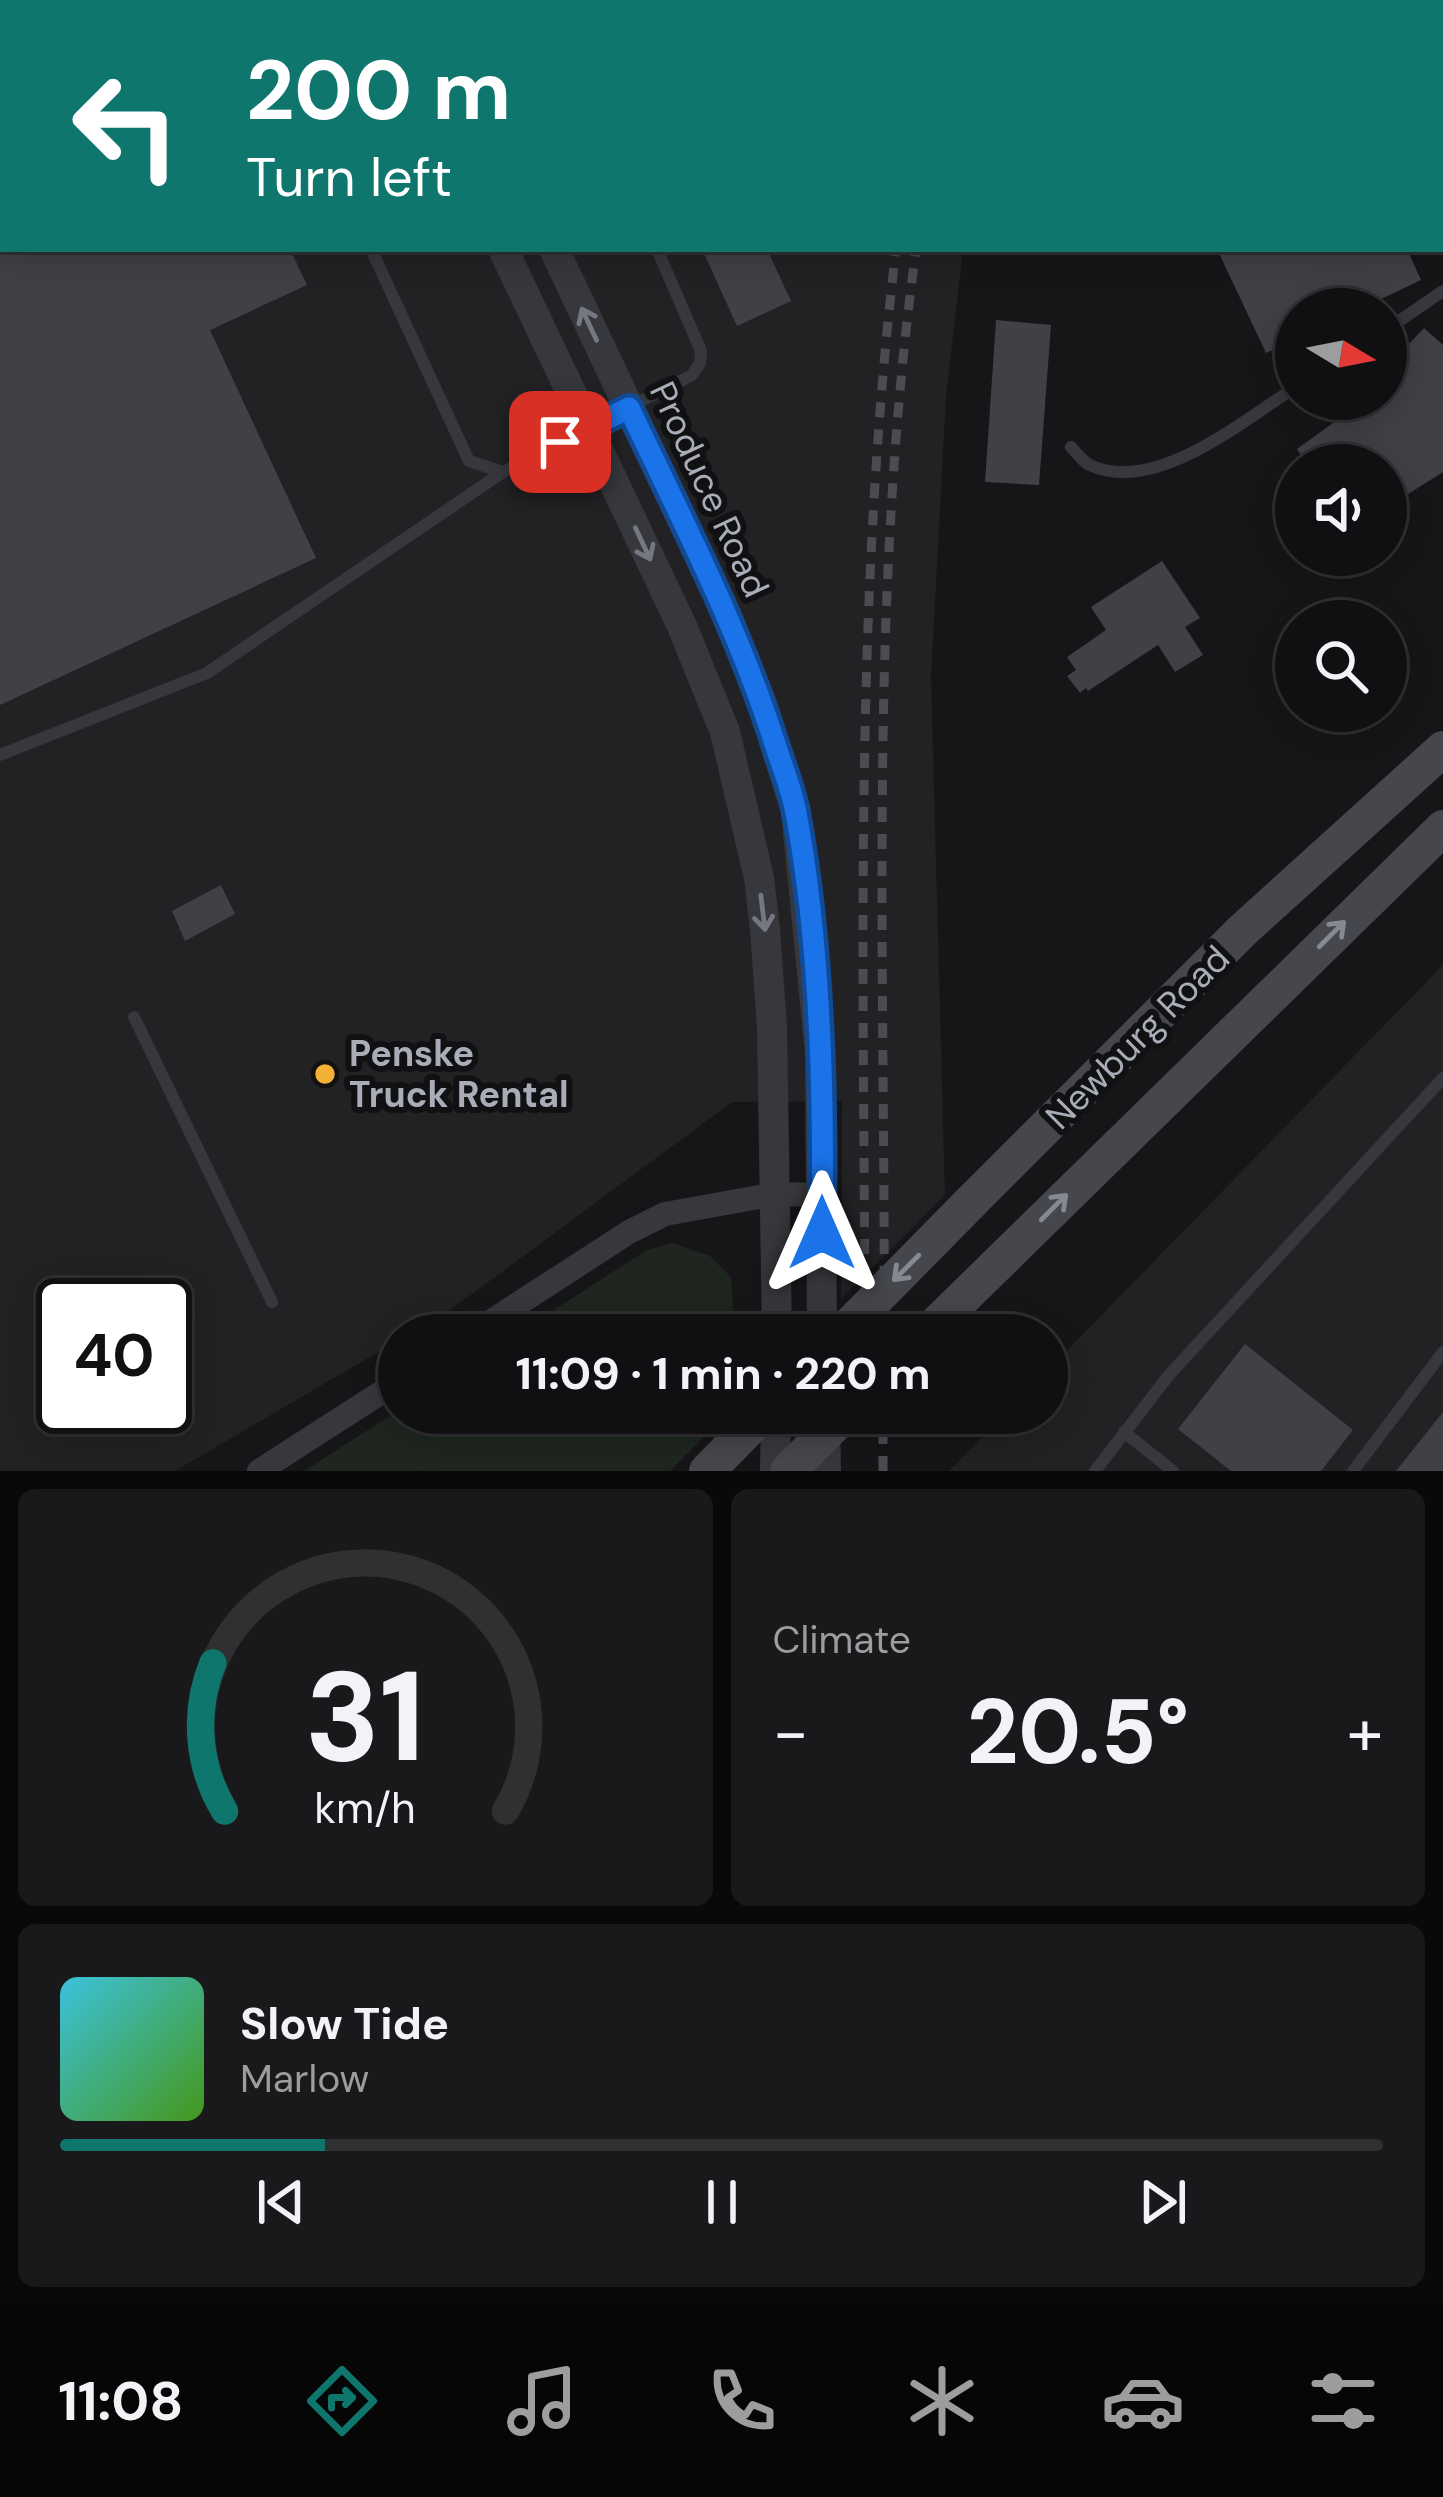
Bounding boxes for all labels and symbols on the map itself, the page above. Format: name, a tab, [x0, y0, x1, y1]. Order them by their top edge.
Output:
north arrow	[1275, 288, 1407, 420]
one-way arrow	[577, 307, 599, 343]
street label: Produce Road	[639, 374, 780, 605]
pin	[509, 391, 611, 493]
one-way arrow	[634, 525, 656, 561]
one-way arrow	[752, 893, 775, 932]
one-way arrow	[1317, 920, 1346, 948]
street label: Newburg Road	[1035, 935, 1239, 1139]
place label: Penske Truck Rental	[349, 1030, 569, 1118]
marker: Penske Truck Rental	[312, 1061, 338, 1087]
position arrow	[759, 1170, 885, 1296]
one-way arrow	[1039, 1193, 1068, 1222]
one-way arrow	[893, 1253, 921, 1282]
speed limit sign: 40	[36, 1278, 192, 1434]

